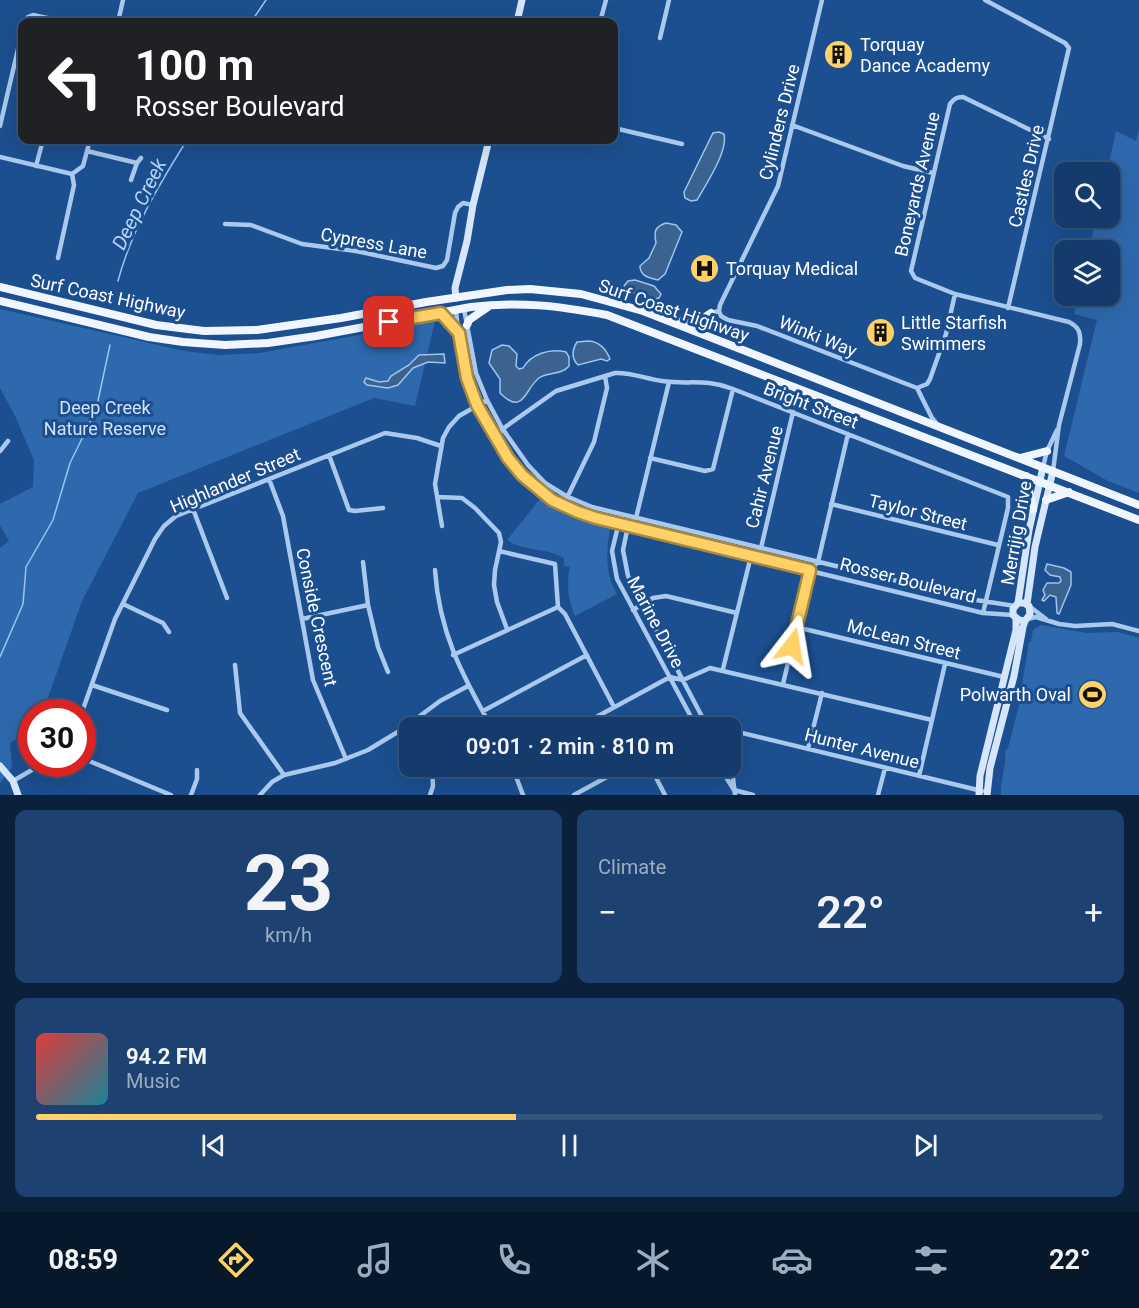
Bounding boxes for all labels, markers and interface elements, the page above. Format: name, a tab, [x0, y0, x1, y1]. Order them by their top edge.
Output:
place label: Torquay Dance Academy	[860, 34, 990, 76]
building icon: Torquay Dance Academy	[823, 38, 855, 70]
text: 100 m	[135, 41, 254, 90]
icon: left	[36, 42, 114, 120]
street label: Cylinders Drive	[754, 62, 804, 182]
text: Rosser Boulevard	[135, 91, 345, 123]
street label: Boneyards Avenue	[890, 110, 944, 258]
street label: Castles Drive	[1004, 123, 1048, 229]
water label: Deep Creek	[107, 153, 172, 254]
map controls	[1054, 162, 1120, 306]
button: search	[1054, 162, 1120, 228]
street label: Cypress Lane	[319, 223, 429, 263]
button: layers	[1054, 240, 1120, 306]
hospital icon: Torquay Medical	[689, 252, 721, 284]
place label: Torquay Medical	[726, 258, 858, 279]
street label: Surf Coast Highway	[29, 269, 188, 323]
street label: Surf Coast Highway	[596, 274, 753, 346]
pin	[363, 296, 414, 347]
icon: arrive	[372, 305, 405, 338]
street label: Winki Way	[776, 311, 860, 361]
place label: Little Starfish Swimmers	[901, 312, 1007, 354]
building icon: Little Starfish Swimmers	[864, 316, 896, 348]
street label: Bright Street	[761, 377, 861, 433]
park label: Deep Creek Nature Reserve	[44, 397, 166, 439]
street label: Cahir Avenue	[741, 423, 787, 531]
street label: Highlander Street	[167, 443, 303, 517]
street label: Merrijig Drive	[996, 479, 1036, 587]
street label: Taylor Street	[867, 490, 969, 534]
street label: Conside Crescent	[292, 546, 342, 688]
street label: Rosser Boulevard	[838, 553, 978, 607]
street label: Marine Drive	[623, 573, 689, 671]
position arrow	[760, 614, 824, 678]
street label: McLean Street	[845, 615, 963, 663]
sports icon: Polwarth Oval	[1076, 678, 1108, 710]
place label: Polwarth Oval	[960, 684, 1071, 705]
speed limit sign: 30	[18, 699, 96, 777]
street label: Hunter Avenue	[802, 724, 922, 772]
text: 09:01 · 2 min · 810 m	[466, 734, 674, 759]
text: 23	[244, 838, 333, 929]
text: Climate	[598, 855, 666, 879]
text: 22°	[816, 886, 885, 939]
text: −	[598, 893, 617, 932]
text: +	[1084, 893, 1103, 932]
text: km/h	[265, 923, 312, 947]
text: 94.2 FM	[126, 1044, 207, 1069]
text: Music	[126, 1069, 180, 1093]
icon: previous	[197, 1129, 230, 1162]
icon: pause	[553, 1129, 586, 1162]
icon: next	[909, 1129, 942, 1162]
icon: directions	[215, 1239, 257, 1281]
icon: music	[354, 1239, 396, 1281]
icon: phone	[493, 1239, 535, 1281]
icon: climate	[632, 1239, 674, 1281]
icon: car	[771, 1239, 813, 1281]
icon: filters	[910, 1239, 952, 1281]
text: 08:59	[48, 1244, 118, 1276]
text: 22°	[1049, 1244, 1090, 1276]

